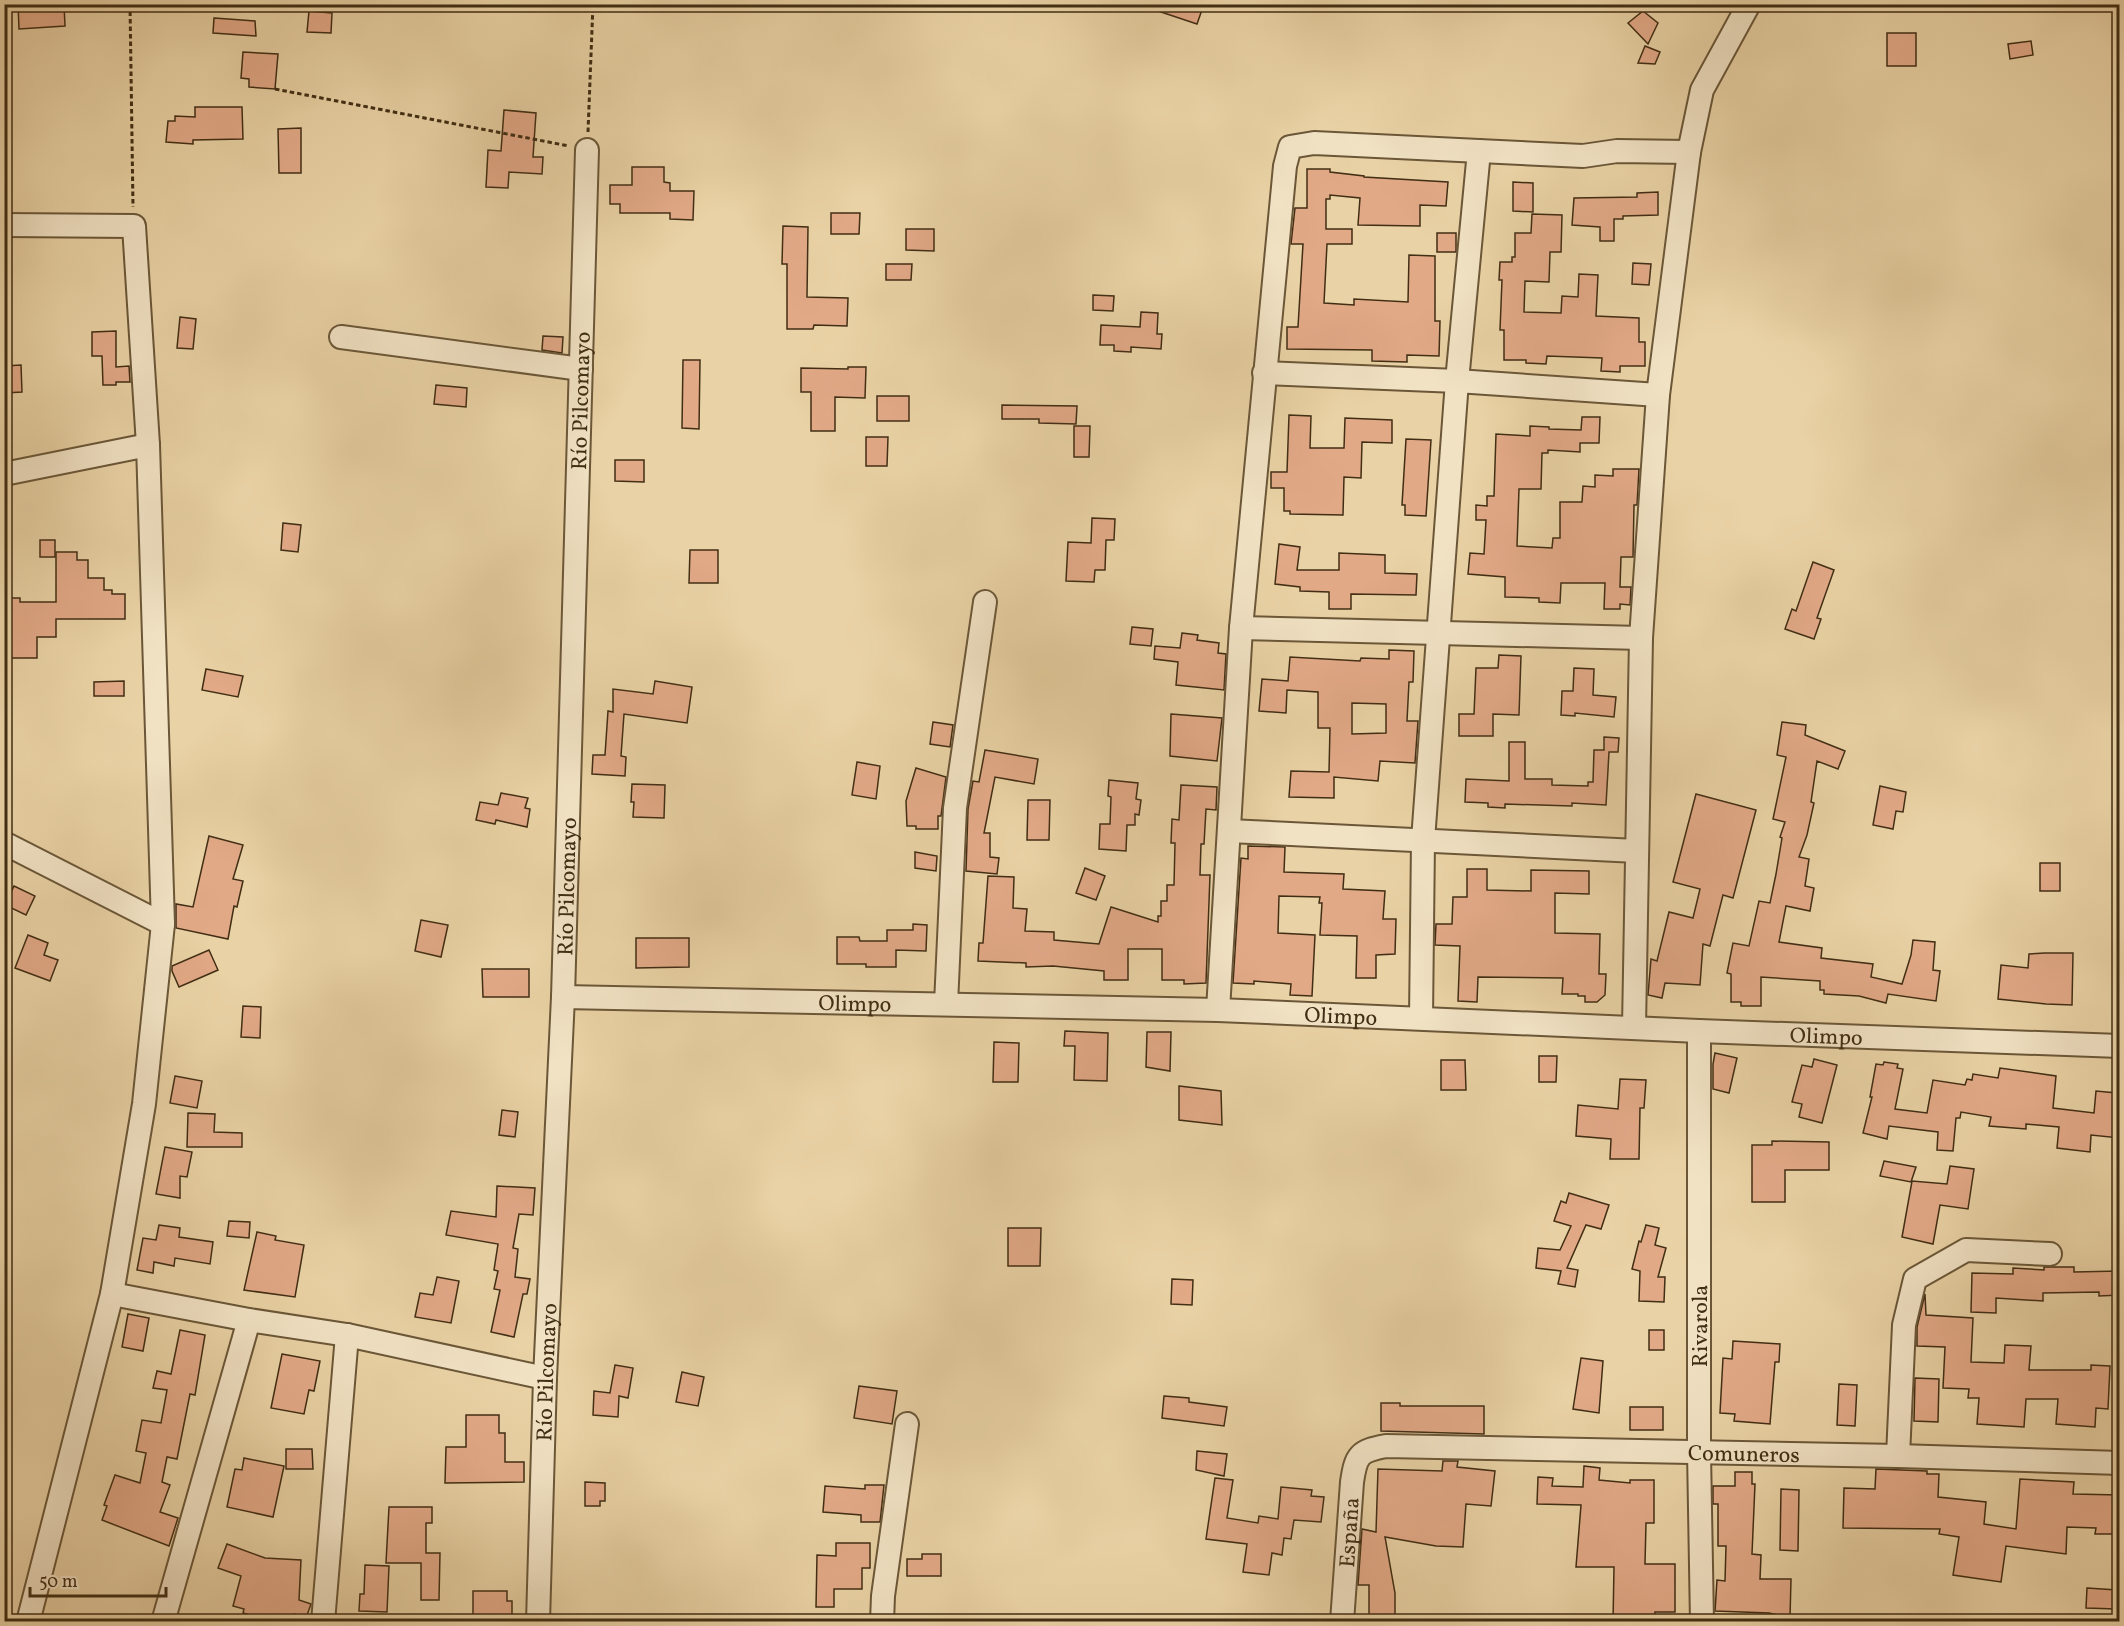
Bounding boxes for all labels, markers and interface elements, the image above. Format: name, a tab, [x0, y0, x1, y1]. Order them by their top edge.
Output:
street label: Río Pilcomayo	[565, 331, 600, 471]
street label: Río Pilcomayo	[551, 817, 586, 956]
street label: Olimpo	[818, 989, 892, 1022]
street label: Olimpo	[1303, 1001, 1378, 1035]
street label: Olimpo	[1789, 1021, 1863, 1055]
street label: Rivarola	[1686, 1285, 1717, 1367]
street label: Río Pilcomayo	[530, 1302, 567, 1442]
street label: Comuneros	[1688, 1439, 1800, 1472]
street label: España	[1333, 1496, 1369, 1569]
scale bar	[30, 1560, 166, 1598]
text: 50 m	[39, 1570, 78, 1595]

